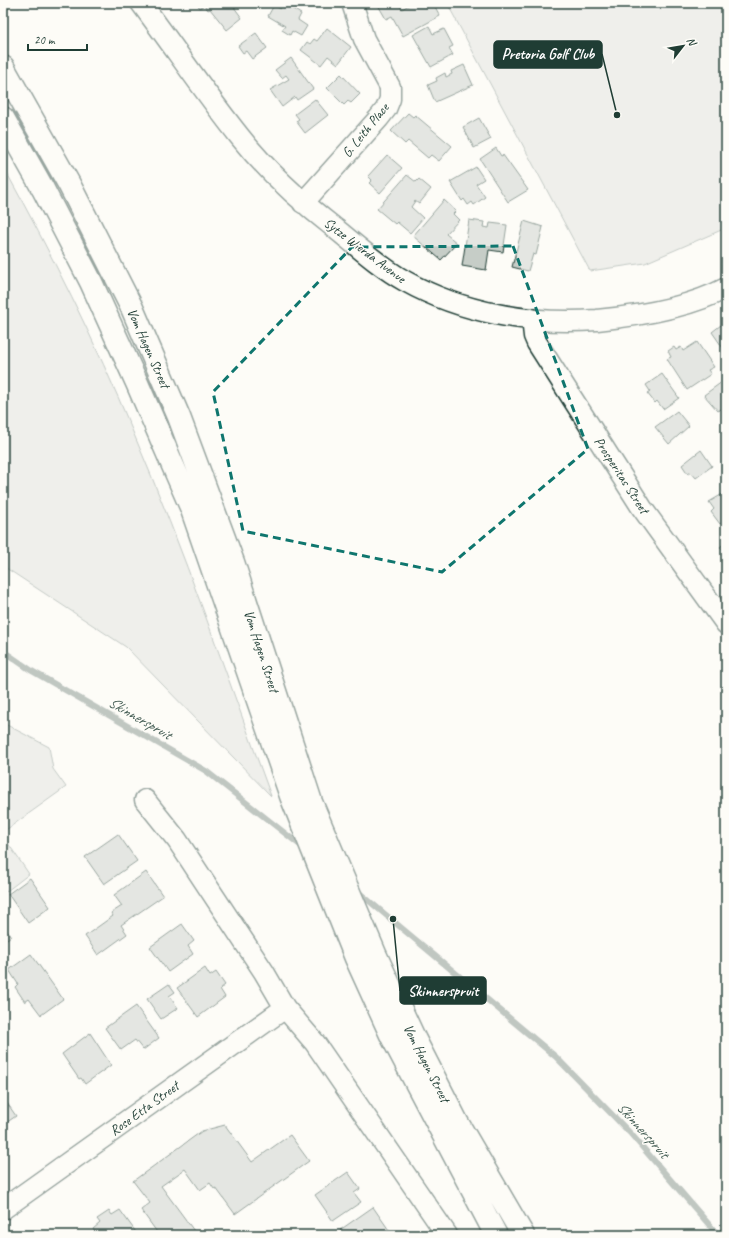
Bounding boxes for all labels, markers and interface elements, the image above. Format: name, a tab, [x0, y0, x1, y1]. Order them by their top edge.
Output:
scale bar	[28, 26, 87, 52]
north arrow	[663, 26, 703, 66]
text: 20 m	[34, 32, 56, 48]
text: N	[684, 34, 700, 49]
callout: Pretoria Golf Club	[494, 41, 602, 68]
text: Pretoria Golf Club	[502, 45, 596, 64]
street label: G. Leith Place	[338, 99, 393, 161]
street label: Sytze Wierda Avenue	[320, 214, 410, 288]
street label: Vom Hagen Street	[123, 306, 175, 393]
street label: Prosperitas Street	[590, 434, 654, 519]
street label: Vom Hagen Street	[240, 608, 284, 697]
water label: Skinnerspruit	[105, 693, 177, 745]
callout: Skinnerspruit	[400, 977, 486, 1004]
text: Skinnerspruit	[408, 982, 480, 1001]
street label: Vom Hagen Street	[400, 1021, 455, 1107]
street label: Rose Etta Street	[106, 1076, 184, 1139]
water label: Skinnerspruit	[612, 1098, 675, 1165]

